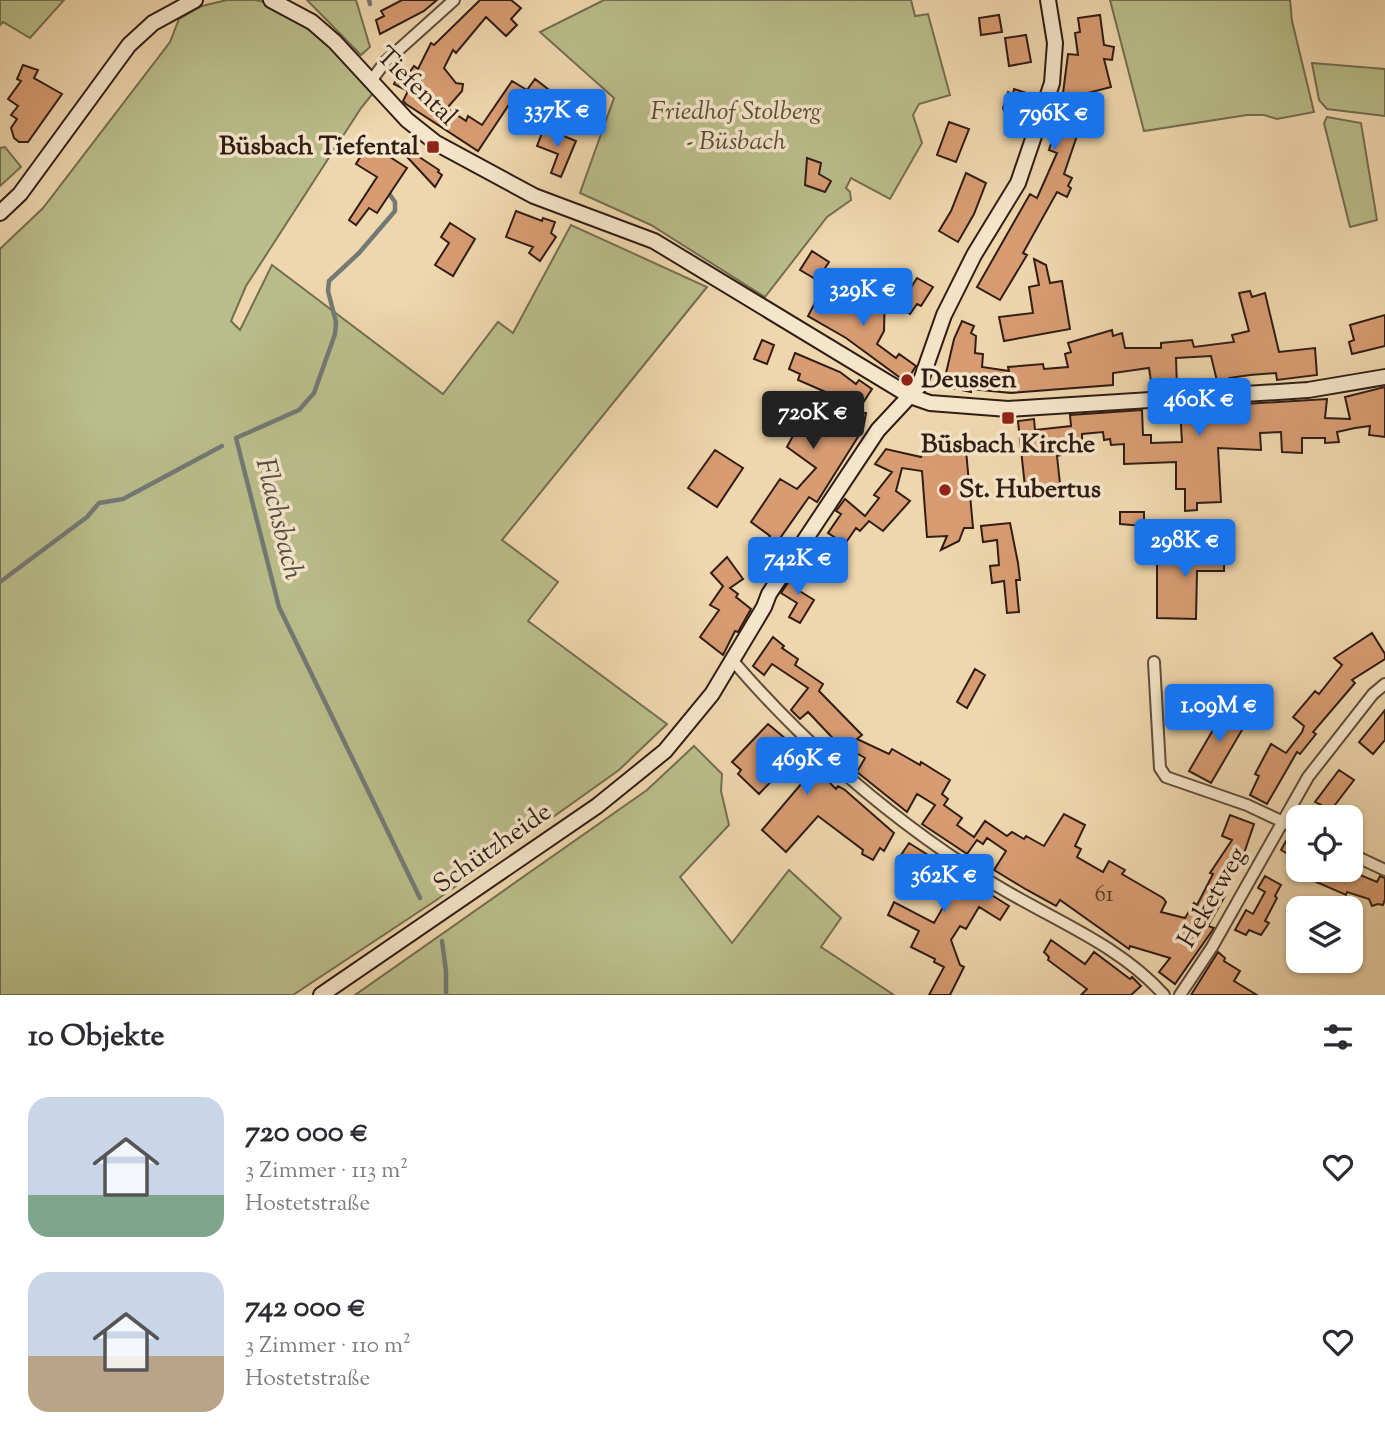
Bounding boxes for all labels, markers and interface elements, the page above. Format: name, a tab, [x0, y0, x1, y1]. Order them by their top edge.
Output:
street label: Tiefental	[367, 39, 465, 135]
pin: 337K €	[500, 90, 614, 149]
pin: 796K €	[997, 92, 1111, 152]
park label: Friedhof Stolberg - Büsbach	[650, 94, 822, 161]
text: 337K €	[524, 95, 590, 128]
text: 796K €	[1019, 98, 1089, 131]
place label: Büsbach Tiefental	[219, 129, 420, 166]
marker: Büsbach Tiefental	[425, 139, 441, 155]
pin: 329K €	[806, 268, 920, 328]
text: 329K €	[830, 274, 896, 307]
place label: Deussen	[921, 362, 1017, 399]
marker: Deussen	[899, 372, 915, 388]
pin: 460K €	[1142, 378, 1256, 438]
text: 460K €	[1164, 384, 1234, 417]
pin: 720K €	[756, 392, 870, 451]
text: 720K €	[778, 397, 848, 430]
marker: Büsbach Kirche	[1000, 410, 1016, 426]
place label: Büsbach Kirche	[921, 427, 1095, 464]
water label: Flachsbach	[244, 454, 313, 584]
place label: St. Hubertus	[959, 472, 1101, 509]
marker: St. Hubertus	[937, 482, 953, 498]
pin: 298K €	[1128, 520, 1242, 579]
text: 298K €	[1150, 525, 1220, 558]
pin: 742K €	[741, 538, 855, 597]
text: 742K €	[764, 543, 832, 576]
pin: 1.09M €	[1154, 684, 1284, 744]
text: 1.09M €	[1181, 690, 1257, 723]
pin: 469K €	[750, 738, 864, 797]
text: 469K €	[772, 743, 842, 776]
street label: Schützheide	[426, 795, 560, 903]
map controls	[1286, 805, 1363, 973]
button: locate	[1286, 805, 1363, 882]
street label: Heketweg	[1169, 841, 1257, 955]
pin: 362K €	[887, 855, 1001, 914]
text: 362K €	[911, 860, 977, 893]
house number: 61	[1094, 879, 1114, 912]
button: layers	[1286, 896, 1363, 973]
text: 10 Objekte	[28, 1016, 164, 1059]
icon: filters	[1319, 1018, 1357, 1056]
text: 720 000 €	[245, 1112, 368, 1155]
icon: home	[84, 1125, 168, 1209]
icon: heart	[1319, 1148, 1357, 1186]
text: 3 Zimmer · 113 m²	[245, 1155, 408, 1188]
text: Hostetstraße	[245, 1188, 370, 1221]
text: 742 000 €	[245, 1287, 366, 1330]
icon: home	[84, 1300, 168, 1384]
icon: heart	[1319, 1323, 1357, 1361]
text: 3 Zimmer · 110 m²	[245, 1330, 411, 1363]
text: Hostetstraße	[245, 1363, 370, 1396]

